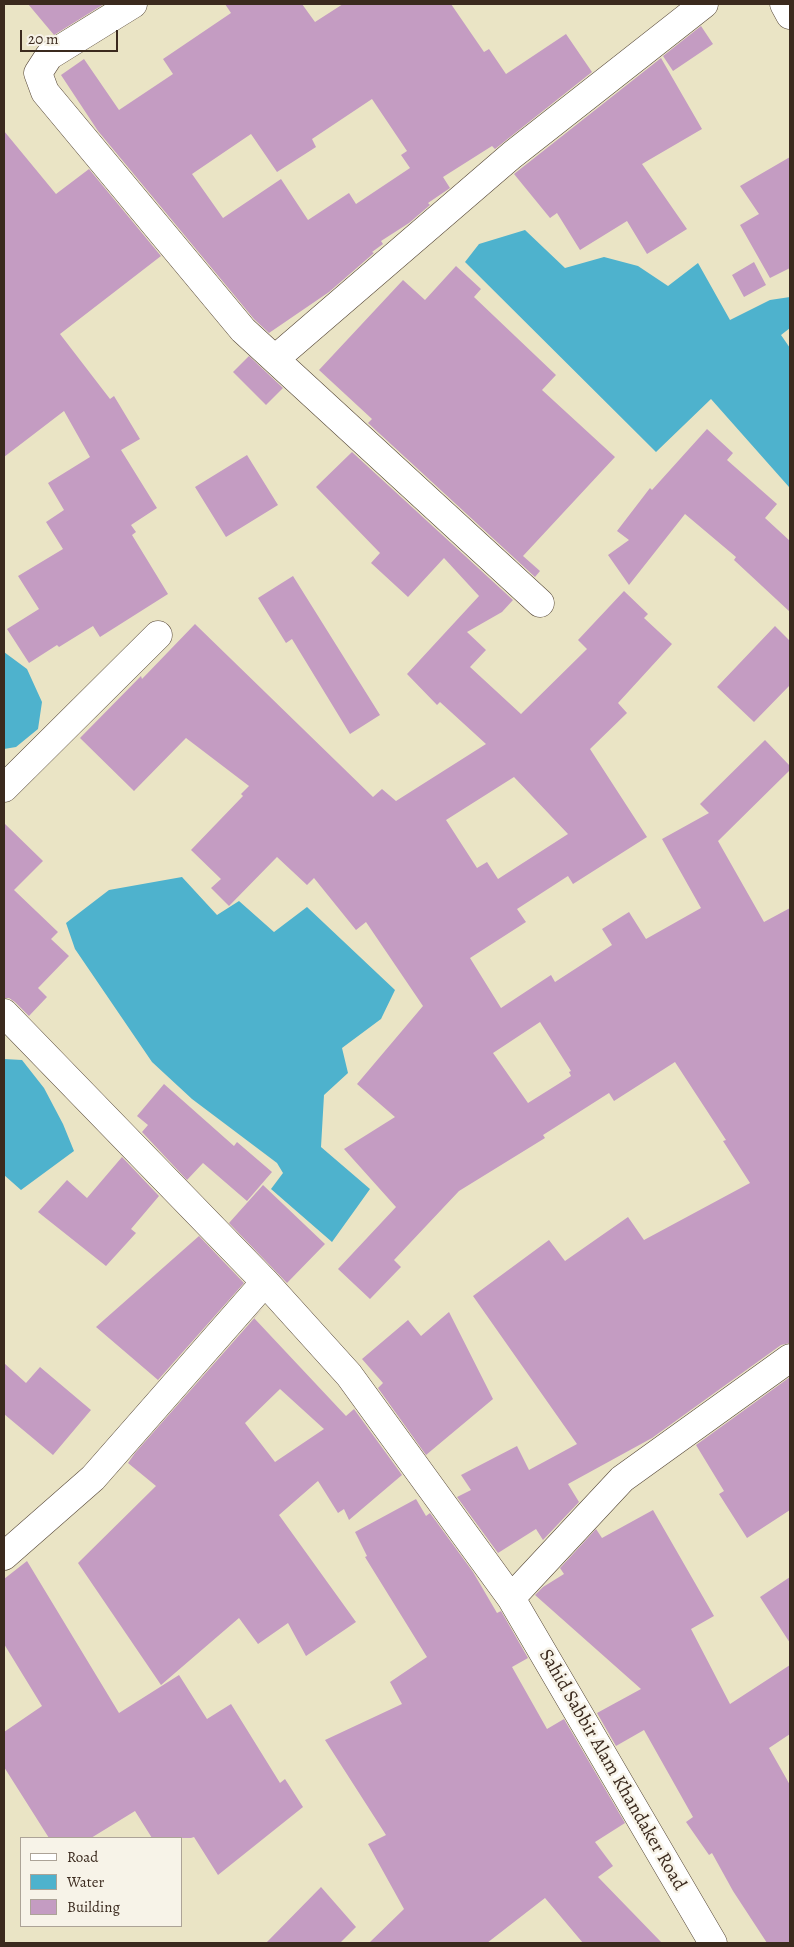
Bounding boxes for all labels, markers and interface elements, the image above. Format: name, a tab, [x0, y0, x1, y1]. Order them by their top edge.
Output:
scale bar	[22, 20, 120, 52]
text: 20 m	[28, 29, 59, 49]
street label: Sahid Sabbir Alam Khandaker Road	[533, 1645, 691, 1895]
legend	[20, 1837, 182, 1927]
text: Road	[67, 1847, 98, 1867]
text: Water	[67, 1872, 104, 1892]
text: Building	[67, 1897, 120, 1917]

